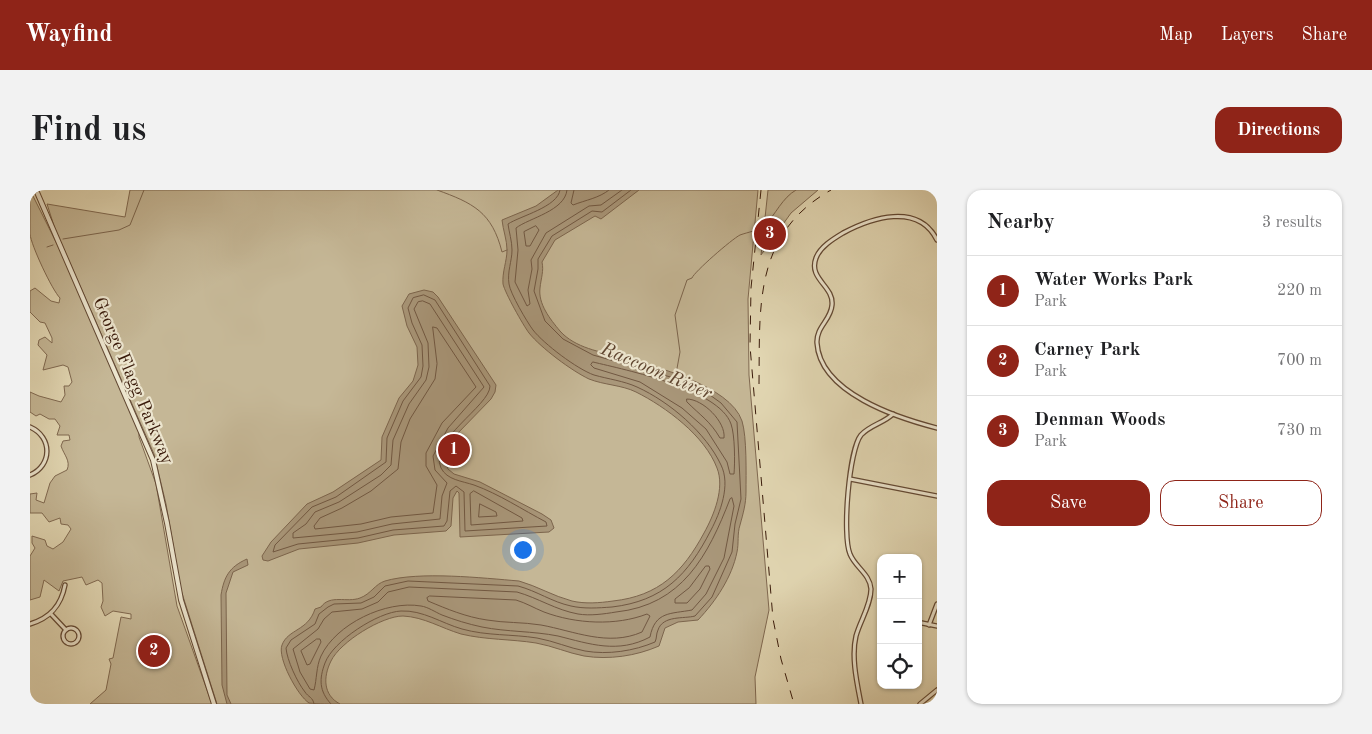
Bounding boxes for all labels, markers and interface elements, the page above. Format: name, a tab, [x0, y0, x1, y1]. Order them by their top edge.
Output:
text: Wayfind	[25, 23, 112, 47]
text: Map	[1159, 26, 1193, 44]
text: Layers	[1221, 26, 1273, 44]
text: Share	[1301, 26, 1347, 44]
button: Directions	[1215, 107, 1342, 153]
text: Find us	[30, 113, 146, 148]
text: Nearby	[987, 212, 1055, 233]
pin: 3	[754, 215, 786, 253]
text: 3 results	[1262, 215, 1322, 231]
text: Water Works Park	[1034, 271, 1193, 290]
text: 1	[998, 283, 1008, 299]
text: 220 m	[1277, 283, 1322, 299]
text: Park	[1034, 294, 1067, 310]
street label: George Flagg Parkway	[90, 295, 177, 468]
water label: Raccoon River	[597, 340, 715, 404]
text: Carney Park	[1034, 341, 1140, 360]
text: 2	[998, 353, 1008, 369]
text: 700 m	[1277, 353, 1322, 369]
text: Park	[1034, 364, 1067, 380]
text: Denman Woods	[1034, 411, 1165, 430]
text: 3	[998, 423, 1008, 439]
text: 730 m	[1277, 423, 1322, 439]
pin: 1	[438, 431, 470, 469]
text: Park	[1034, 434, 1067, 450]
button: Save	[987, 480, 1150, 526]
button: Share	[1160, 480, 1322, 526]
your location	[510, 537, 536, 563]
map controls	[877, 554, 922, 689]
button: +	[877, 554, 922, 599]
button: −	[877, 599, 922, 644]
pin: 2	[138, 632, 170, 670]
button: locate	[877, 644, 922, 689]

